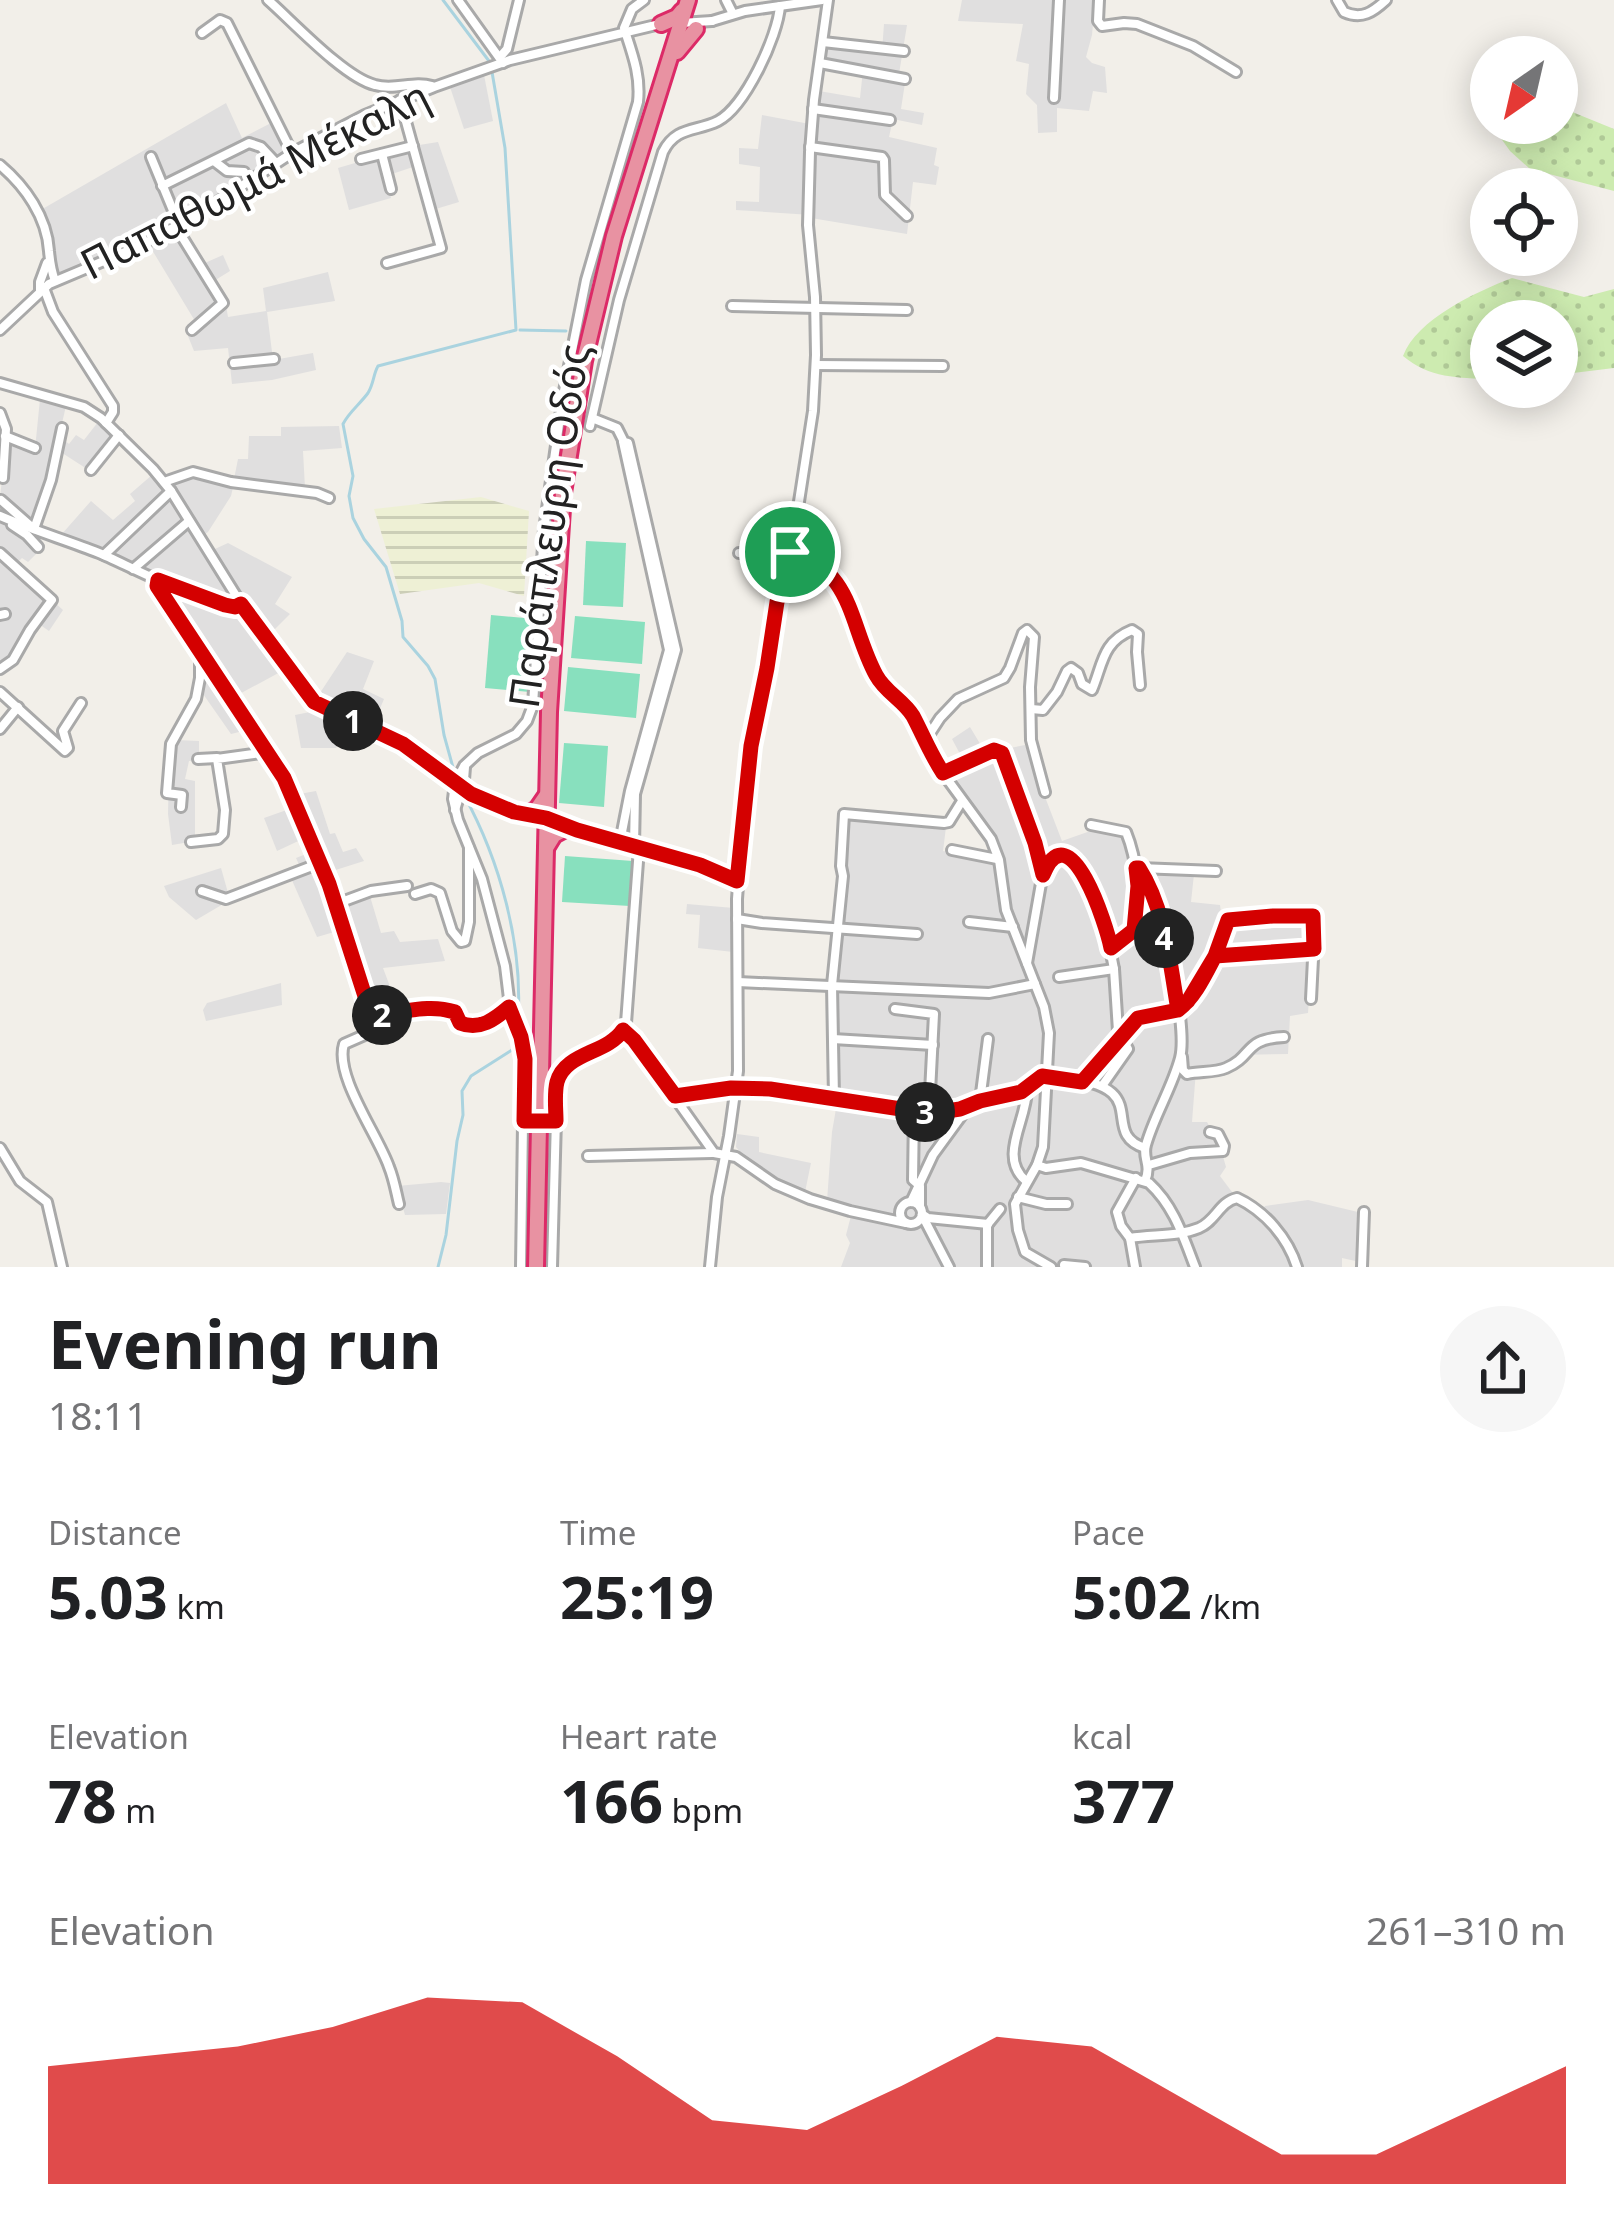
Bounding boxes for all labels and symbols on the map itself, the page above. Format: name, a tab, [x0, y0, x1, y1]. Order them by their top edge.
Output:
north arrow	[1470, 36, 1578, 144]
street label: Παπαθωμά Μέκαλη	[70, 66, 439, 291]
street label: Παράπλευρη Οδός	[494, 340, 601, 711]
pin	[739, 501, 841, 603]
pin: 1	[323, 691, 383, 751]
pin: 4	[1134, 908, 1194, 968]
pin: 2	[352, 985, 412, 1045]
pin: 3	[895, 1082, 955, 1142]

